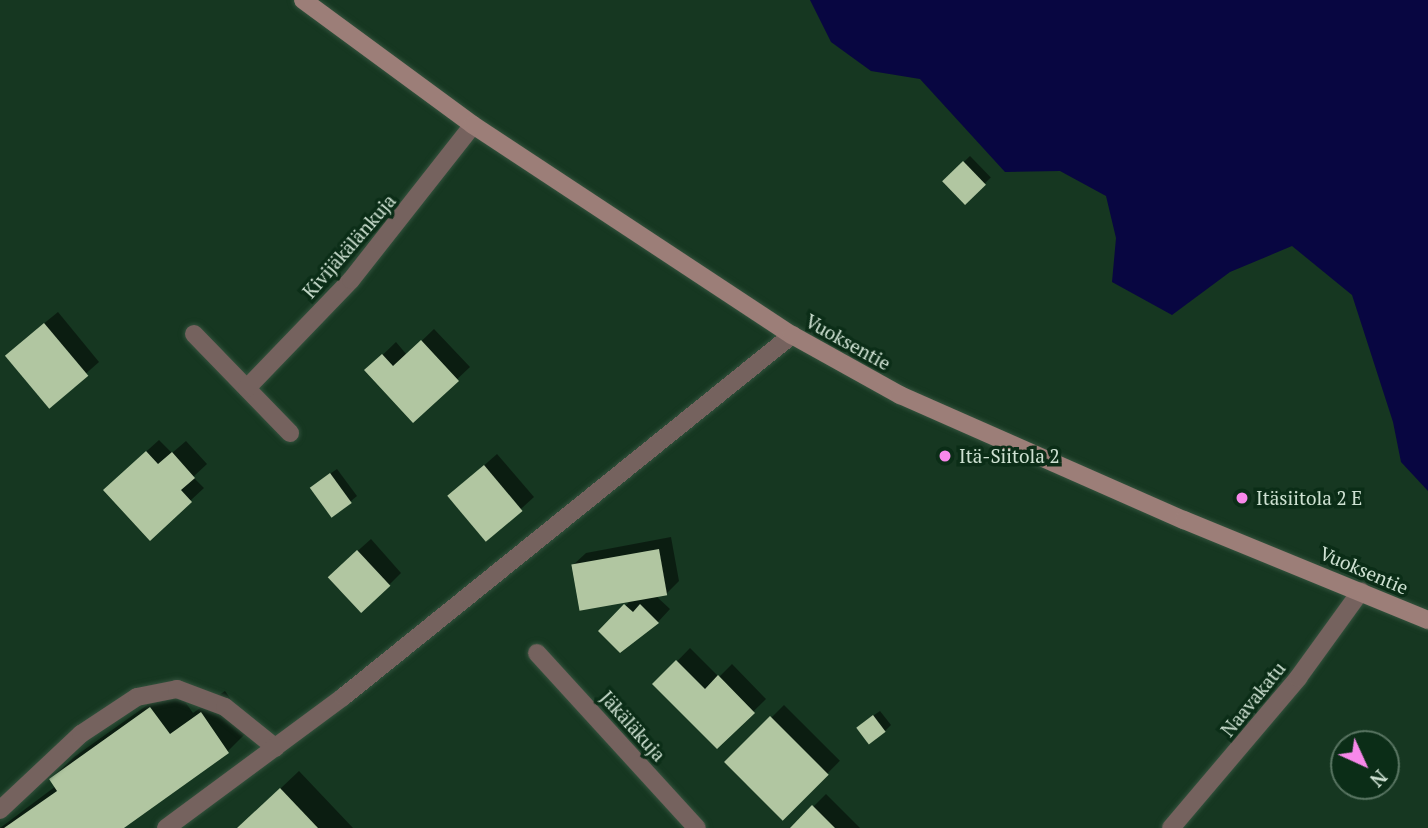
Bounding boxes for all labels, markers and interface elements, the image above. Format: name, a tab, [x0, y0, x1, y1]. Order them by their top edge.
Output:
street label: Kivijäkälänkuja	[298, 189, 400, 303]
street label: Vuoksentie	[801, 309, 895, 375]
place label: Itä-Siitola 2	[959, 445, 1060, 467]
marker: Itä-Siitola 2	[937, 448, 953, 464]
place label: Itäsiitola 2 E	[1256, 487, 1362, 509]
marker: Itäsiitola 2 E	[1234, 490, 1250, 506]
street label: Vuoksentie	[1316, 541, 1412, 599]
street label: Naavakatu	[1216, 657, 1290, 741]
street label: Jäkäläkuja	[596, 686, 670, 766]
north arrow	[1330, 730, 1400, 800]
text: N	[1365, 765, 1393, 793]

